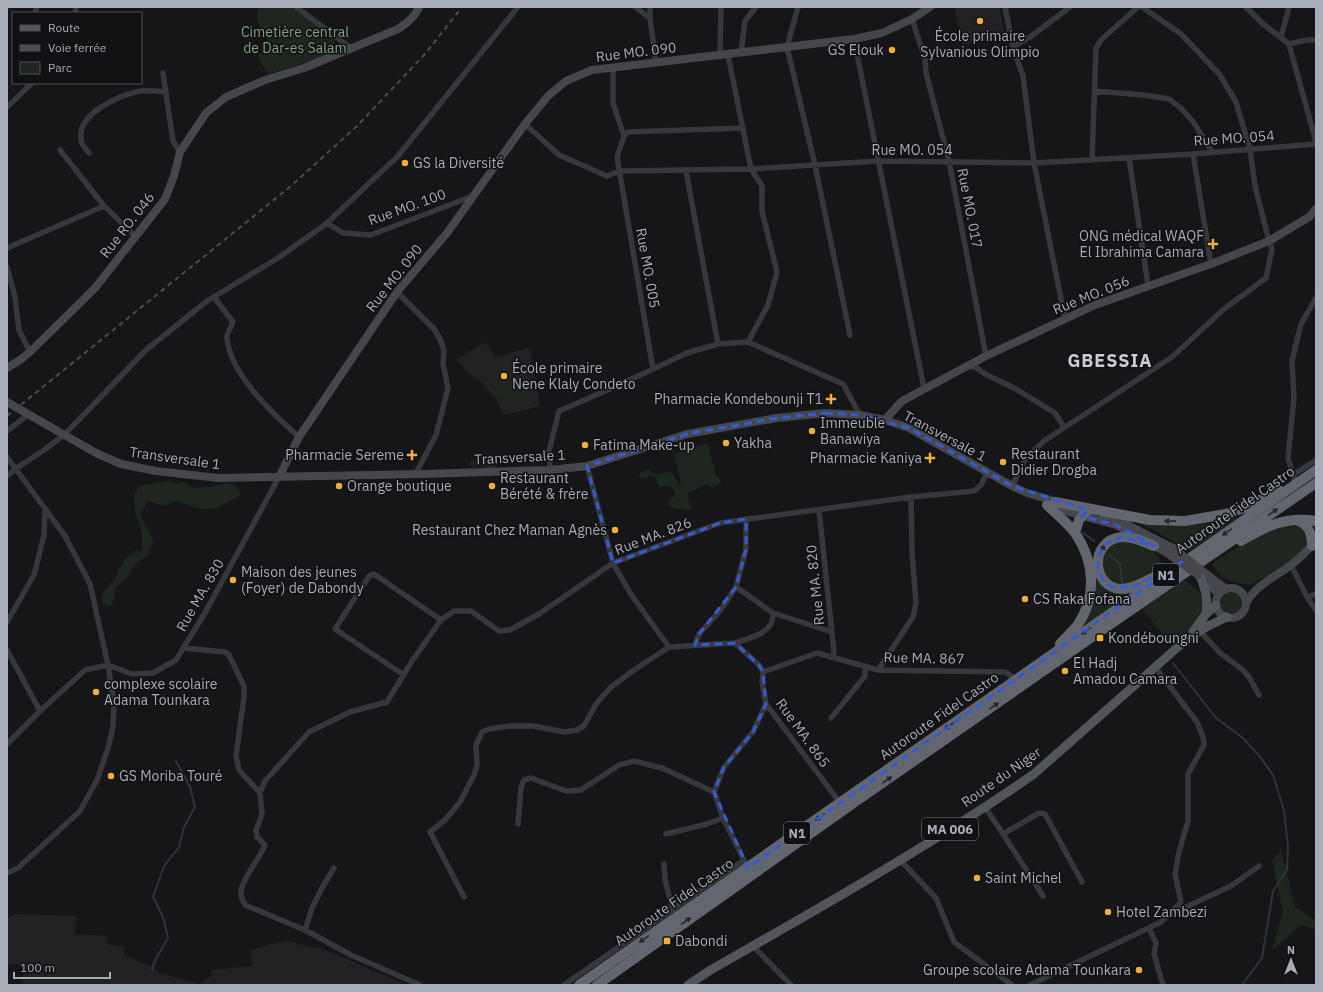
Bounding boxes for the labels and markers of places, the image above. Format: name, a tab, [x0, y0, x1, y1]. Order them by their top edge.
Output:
marker: École primaire Sylvanious Olimpio	[975, 16, 985, 26]
place label: École primaire Sylvanious Olimpio	[920, 26, 1040, 61]
place label: GS Elouk	[828, 41, 885, 59]
marker: GS Elouk	[887, 45, 897, 55]
place label: GS la Diversité	[413, 154, 504, 172]
marker: GS la Diversité	[400, 158, 410, 168]
place label: ONG médical WAQF El Ibrahima Camara	[1079, 227, 1205, 261]
marker: ONG médical WAQF El Ibrahima Camara	[1207, 238, 1219, 250]
place label: École primaire Nene Klaly Condeto	[512, 358, 636, 393]
marker: École primaire Nene Klaly Condeto	[499, 371, 509, 381]
place label: Pharmacie Kondebounji T1	[654, 390, 823, 408]
marker: Pharmacie Kondebounji T1	[826, 394, 836, 404]
place label: Immeuble Banawiya	[820, 414, 886, 448]
marker: Immeuble Banawiya	[807, 426, 817, 436]
place label: Yakha	[734, 434, 772, 452]
place label: Fatima Make-up	[593, 436, 695, 454]
marker: Yakha	[721, 438, 731, 448]
marker: Fatima Make-up	[580, 440, 590, 450]
place label: Restaurant Didier Drogba	[1011, 445, 1097, 479]
place label: Pharmacie Sereme	[285, 446, 404, 464]
place label: Pharmacie Kaniya	[810, 449, 923, 467]
marker: Pharmacie Sereme	[407, 450, 417, 460]
marker: Pharmacie Kaniya	[925, 453, 935, 463]
marker: Restaurant Didier Drogba	[998, 457, 1008, 467]
place label: Restaurant Bérété & frère	[500, 469, 589, 503]
place label: Orange boutique	[347, 477, 452, 495]
marker: Orange boutique	[334, 481, 344, 491]
marker: Restaurant Bérété & frère	[487, 481, 497, 491]
place label: Restaurant Chez Maman Agnès	[412, 521, 607, 539]
marker: Restaurant Chez Maman Agnès	[610, 525, 620, 535]
place label: Maison des jeunes (Foyer) de Dabondy	[241, 563, 364, 597]
marker: Maison des jeunes (Foyer) de Dabondy	[228, 575, 238, 585]
place label: CS Raka Fofana	[1033, 590, 1131, 608]
marker: CS Raka Fofana	[1020, 594, 1030, 604]
place label: Kondéboungni	[1108, 629, 1199, 647]
marker: Kondéboungni	[1095, 633, 1105, 643]
place label: El Hadj Amadou Camara	[1073, 654, 1178, 688]
marker: El Hadj Amadou Camara	[1060, 666, 1070, 676]
place label: complexe scolaire Adama Tounkara	[104, 675, 218, 709]
marker: complexe scolaire Adama Tounkara	[91, 687, 101, 697]
place label: GS Moriba Touré	[119, 767, 223, 785]
marker: GS Moriba Touré	[106, 771, 116, 781]
place label: Saint Michel	[985, 869, 1062, 887]
marker: Saint Michel	[972, 873, 982, 883]
place label: Hotel Zambezi	[1116, 903, 1207, 921]
marker: Hotel Zambezi	[1103, 907, 1113, 917]
place label: Dabondi	[675, 932, 727, 950]
marker: Dabondi	[662, 936, 672, 946]
place label: Groupe scolaire Adama Tounkara	[923, 961, 1132, 979]
marker: Groupe scolaire Adama Tounkara	[1134, 965, 1144, 975]

